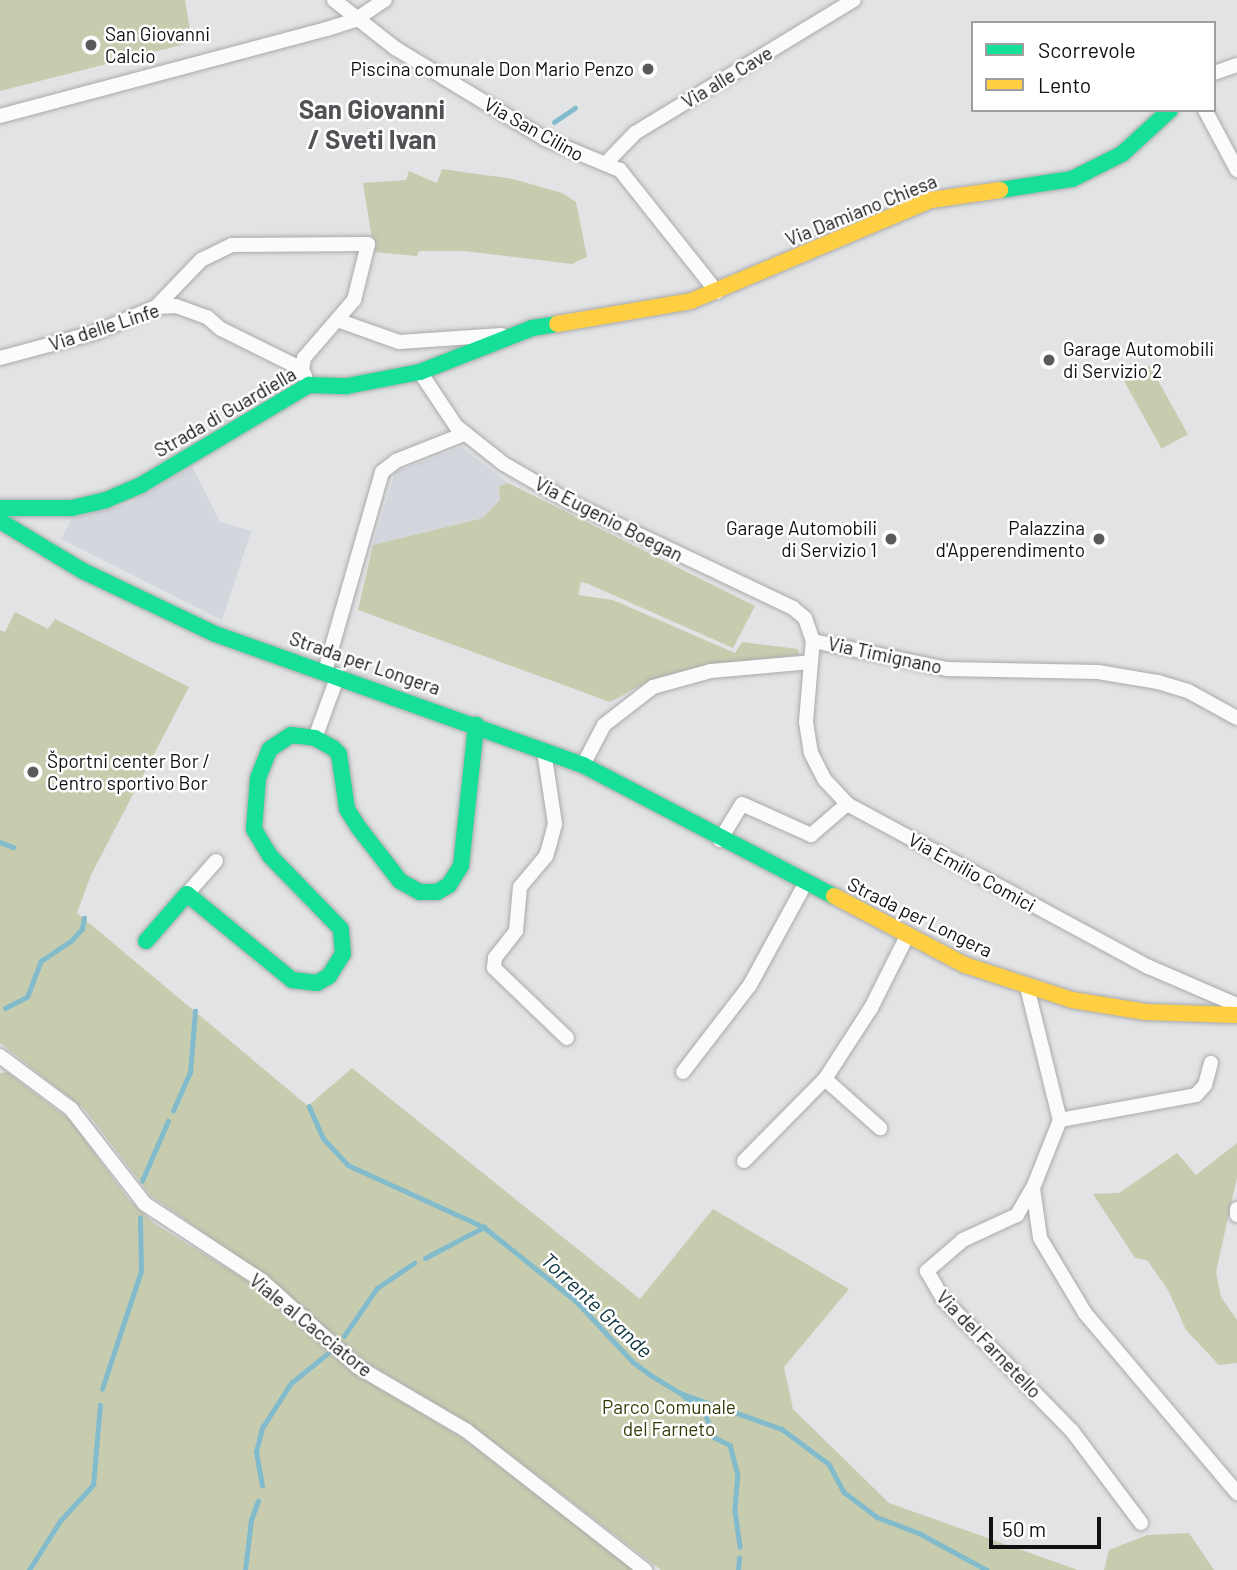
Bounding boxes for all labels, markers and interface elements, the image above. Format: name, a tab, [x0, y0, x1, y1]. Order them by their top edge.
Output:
legend	[971, 21, 1216, 112]
place label: San Giovanni Calcio	[105, 23, 210, 67]
marker: San Giovanni Calcio	[83, 37, 99, 53]
text: Scorrevole	[1038, 37, 1136, 62]
street label: Via alle Cave	[678, 41, 776, 113]
place label: Piscina comunale Don Mario Penzo	[351, 58, 634, 80]
marker: Piscina comunale Don Mario Penzo	[640, 61, 656, 77]
text: Lento	[1038, 72, 1091, 97]
street label: Via San Cilino	[480, 92, 588, 166]
district label: San Giovanni / Sveti Ivan	[299, 93, 445, 154]
street label: Via Damiano Chiesa	[782, 169, 940, 251]
street label: Via delle Linfe	[46, 298, 162, 356]
place label: Garage Automobili di Servizio 2	[1063, 338, 1214, 382]
marker: Garage Automobili di Servizio 2	[1041, 352, 1057, 368]
street label: Strada di Guardiella	[150, 362, 300, 462]
street label: Via Eugenio Boegan	[531, 472, 687, 566]
place label: Garage Automobili di Servizio 1	[726, 517, 877, 561]
place label: Palazzina d'Apperendimento	[936, 517, 1085, 561]
marker: Garage Automobili di Servizio 1	[883, 531, 899, 547]
marker: Palazzina d'Apperendimento	[1091, 531, 1107, 547]
street label: Strada per Longera	[287, 627, 443, 699]
street label: Via Timignano	[826, 632, 944, 678]
place label: Športni center Bor / Centro sportivo Bor	[47, 750, 210, 794]
marker: Športni center Bor / Centro sportivo Bor	[25, 764, 41, 780]
street label: Via Emilio Comici	[904, 828, 1040, 916]
street label: Strada per Longera	[844, 872, 996, 962]
water label: Torrente Grande	[536, 1247, 658, 1363]
street label: Viale al Cacciatore	[245, 1269, 377, 1381]
street label: Via del Farnetello	[932, 1285, 1046, 1403]
park label: Parco Comunale del Farneto	[602, 1396, 736, 1440]
scale bar	[992, 1504, 1104, 1548]
text: 50 m	[1002, 1516, 1046, 1541]

